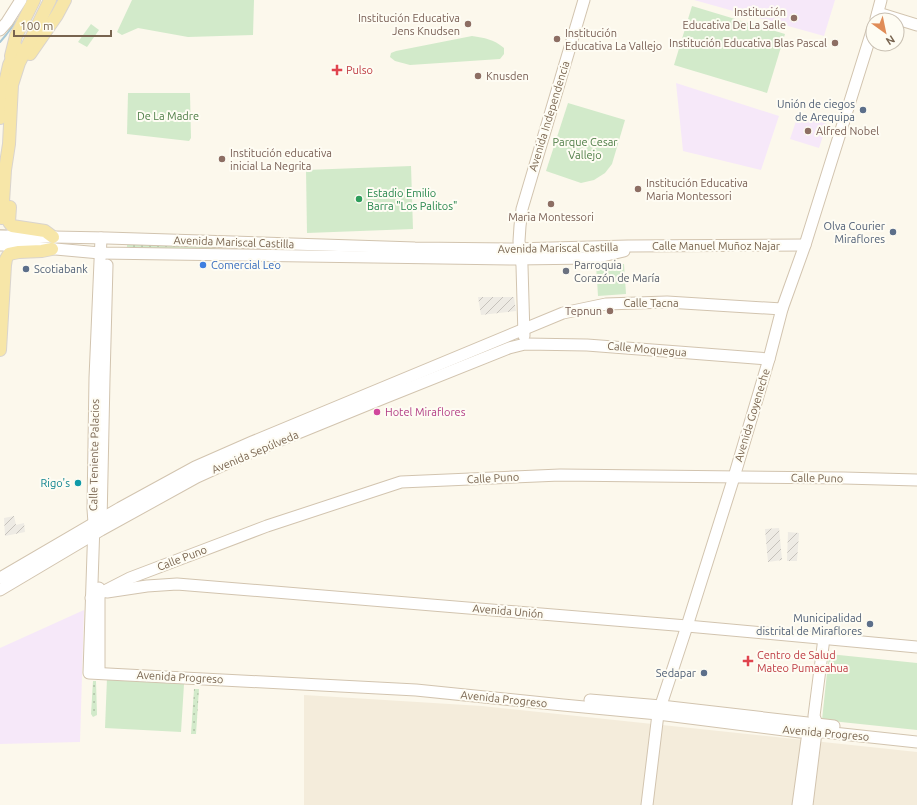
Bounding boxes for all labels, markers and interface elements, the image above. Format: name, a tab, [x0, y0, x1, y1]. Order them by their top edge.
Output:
place label: Institución Educativa De La Salle	[683, 6, 786, 31]
scale bar	[14, 12, 111, 38]
place label: Institución Educativa Jens Knudsen	[358, 12, 460, 37]
north arrow	[865, 12, 905, 52]
marker: Institución Educativa De La Salle	[789, 13, 799, 23]
text: 100 m	[20, 19, 53, 32]
marker: Institución Educativa Jens Knudsen	[463, 19, 473, 29]
place label: Institución Educativa La Vallejo	[565, 27, 662, 52]
text: N	[884, 33, 897, 48]
marker: Institución Educativa La Vallejo	[552, 34, 562, 44]
place label: Institución Educativa Blas Pascal	[669, 37, 827, 49]
marker: Institución Educativa Blas Pascal	[830, 38, 840, 48]
street label: Avenida Independencia	[527, 59, 571, 173]
marker: Pulso	[331, 64, 343, 76]
place label: Pulso	[346, 64, 373, 76]
place label: Knusden	[486, 70, 529, 82]
marker: Knusden	[473, 71, 483, 81]
place label: Unión de ciegos de Arequipa	[777, 98, 855, 123]
marker: Unión de ciegos de Arequipa	[858, 105, 868, 115]
park label: De La Madre	[137, 110, 199, 122]
place label: Alfred Nobel	[816, 125, 879, 137]
marker: Alfred Nobel	[803, 126, 813, 136]
park label: Parque Cesar Vallejo	[553, 136, 618, 161]
place label: Institución educativa inicial La Negrita	[230, 147, 332, 172]
marker: Institución educativa inicial La Negrita	[217, 154, 227, 164]
place label: Institución Educativa Maria Montessori	[646, 177, 748, 202]
marker: Institución Educativa Maria Montessori	[633, 184, 643, 194]
place label: Estadio Emilio Barra "Los Palitos"	[367, 187, 457, 212]
marker: Estadio Emilio Barra "Los Palitos"	[354, 194, 364, 204]
marker: Maria Montessori	[546, 199, 556, 209]
place label: Maria Montessori	[508, 211, 594, 223]
place label: Olva Courier Miraflores	[824, 220, 886, 245]
marker: Olva Courier Miraflores	[888, 227, 898, 237]
street label: Avenida Mariscal Castilla	[174, 234, 294, 250]
street label: Calle Manuel Muñoz Najar	[652, 240, 781, 252]
street label: Avenida Mariscal Castilla	[498, 241, 618, 255]
place label: Comercial Leo	[211, 259, 281, 271]
place label: Parroquia Corazón de María	[574, 259, 660, 284]
marker: Comercial Leo	[198, 260, 208, 270]
place label: Scotiabank	[34, 263, 88, 275]
marker: Scotiabank	[21, 264, 31, 274]
marker: Parroquia Corazón de María	[561, 266, 571, 276]
street label: Calle Tacna	[623, 297, 679, 309]
place label: Tepnun	[565, 305, 602, 317]
marker: Tepnun	[605, 306, 615, 316]
street label: Calle Moquegua	[607, 340, 687, 358]
street label: Avenida Goyeneche	[732, 367, 772, 463]
street label: Calle Teniente Palacios	[87, 399, 101, 511]
place label: Hotel Miraflores	[385, 406, 466, 418]
marker: Hotel Miraflores	[372, 407, 382, 417]
street label: Avenida Sepúlveda	[210, 428, 300, 476]
street label: Calle Puno	[467, 471, 519, 485]
street label: Calle Puno	[791, 472, 843, 484]
place label: Rigo's	[41, 477, 70, 489]
marker: Rigo's	[73, 478, 83, 488]
street label: Calle Puno	[155, 543, 209, 573]
street label: Avenida Unión	[472, 602, 544, 620]
place label: Municipalidad distrital de Miraflores	[756, 612, 862, 637]
marker: Municipalidad distrital de Miraflores	[865, 619, 875, 629]
place label: Centro de Salud Mateo Pumacahua	[757, 649, 849, 674]
marker: Centro de Salud Mateo Pumacahua	[742, 655, 754, 667]
place label: Sedapar	[656, 667, 697, 679]
marker: Sedapar	[699, 668, 709, 678]
street label: Avenida Progreso	[136, 669, 224, 685]
street label: Avenida Progreso	[460, 688, 548, 710]
street label: Avenida Progreso	[782, 723, 870, 743]

